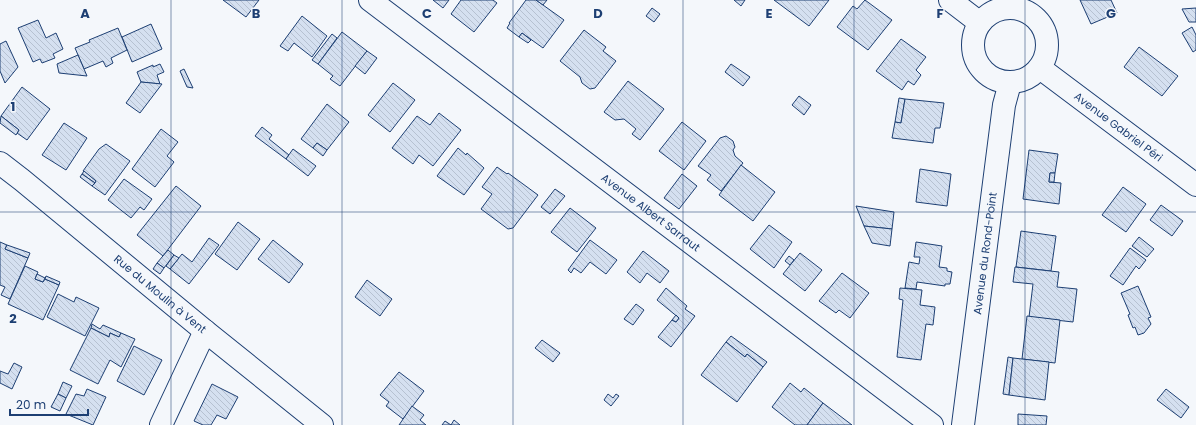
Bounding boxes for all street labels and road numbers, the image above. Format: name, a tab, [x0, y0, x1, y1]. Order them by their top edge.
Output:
street label: Avenue Gabriel Péri	[1071, 88, 1166, 165]
street label: Avenue Albert Sarraut	[598, 170, 704, 255]
street label: Avenue du Rond-Point	[969, 191, 1001, 316]
street label: Rue du Moulin à Vent	[111, 251, 210, 337]

